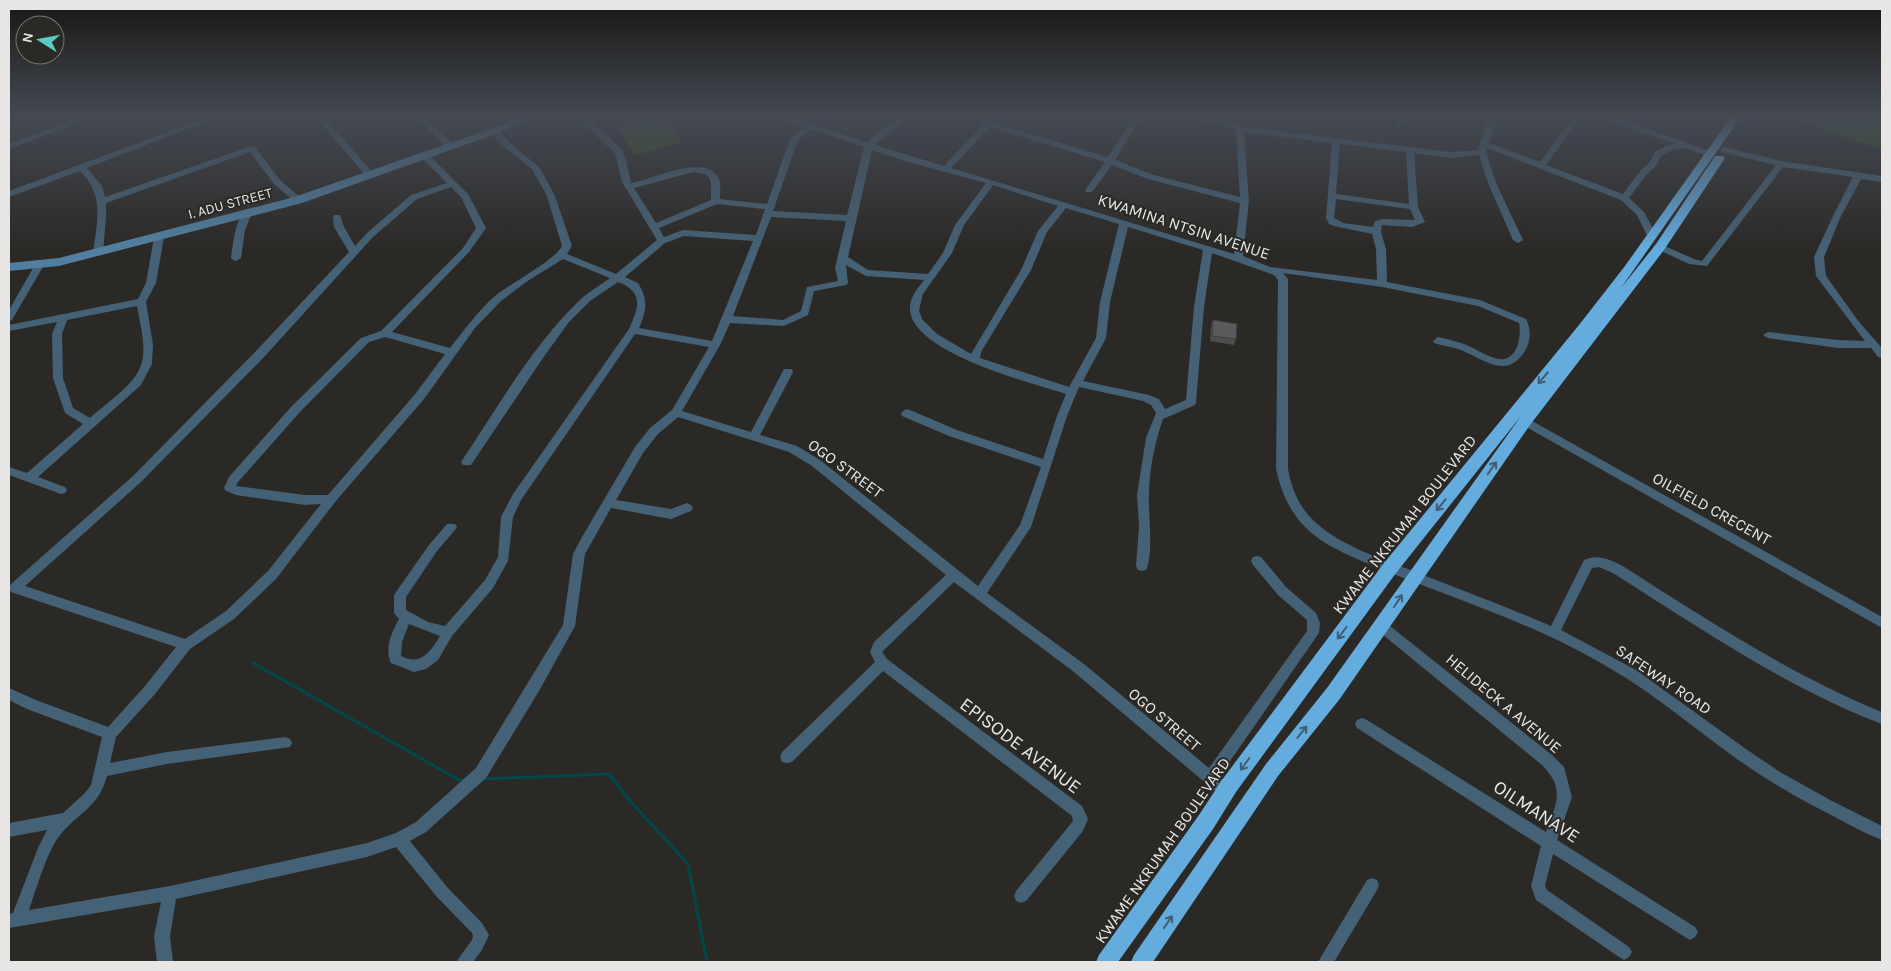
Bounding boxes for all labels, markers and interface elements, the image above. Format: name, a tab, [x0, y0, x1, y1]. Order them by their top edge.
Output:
north arrow	[15, 15, 65, 65]
text: N	[18, 31, 37, 44]
street label: I. ADU STREET	[186, 184, 274, 223]
street label: KWAMINA NTSIN AVENUE	[1095, 190, 1272, 263]
one-way arrow	[1537, 371, 1548, 384]
street label: KWAME NKRUMAH BOULEVARD	[1328, 431, 1480, 618]
street label: OGO STREET	[804, 435, 887, 502]
one-way arrow	[1487, 461, 1497, 475]
street label: OILFIELD CRECENT	[1649, 468, 1774, 549]
one-way arrow	[1436, 498, 1447, 511]
one-way arrow	[1393, 594, 1403, 608]
one-way arrow	[1337, 626, 1347, 640]
street label: SAFEWAY ROAD	[1612, 640, 1715, 718]
street label: HELIDECK A AVENUE	[1442, 650, 1565, 757]
street label: OGO STREET	[1125, 684, 1205, 755]
street label: EPISODE AVENUE	[956, 693, 1085, 798]
one-way arrow	[1297, 726, 1308, 739]
street label: KWAME NKRUMAH BOULEVARD	[1091, 754, 1234, 947]
one-way arrow	[1240, 757, 1250, 771]
street label: OILMANAVE	[1489, 776, 1584, 848]
one-way arrow	[1163, 915, 1173, 929]

